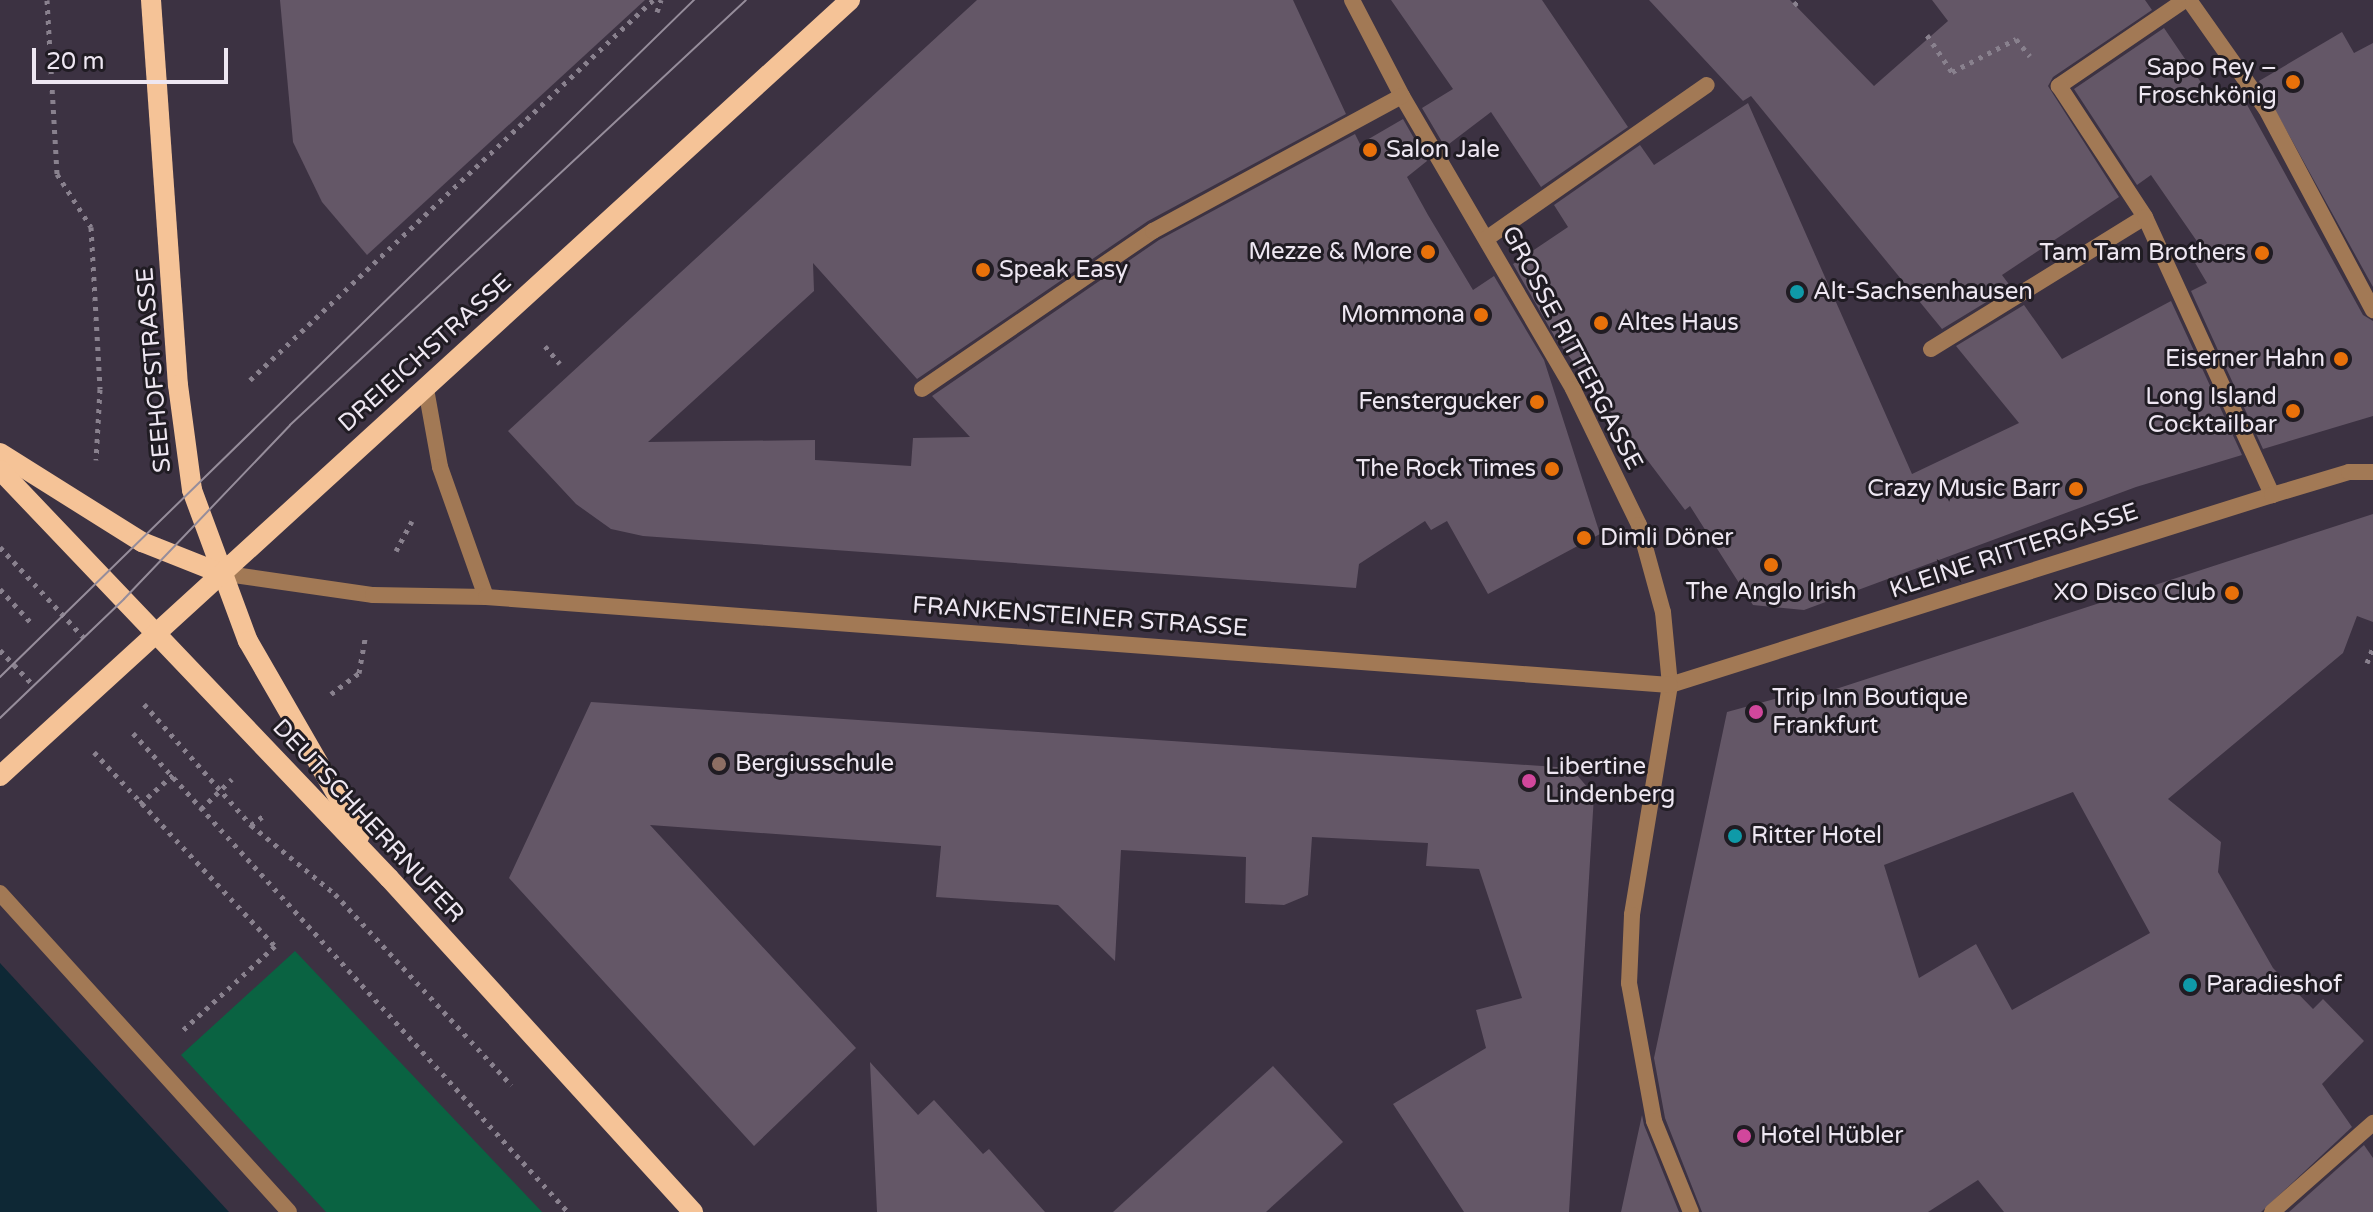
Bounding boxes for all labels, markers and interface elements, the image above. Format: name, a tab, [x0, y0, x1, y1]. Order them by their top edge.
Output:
scale bar	[36, 32, 232, 82]
text: 20 m	[46, 47, 104, 76]
place label: Sapo Rey – Froschkönig	[2138, 54, 2277, 110]
marker: Sapo Rey – Froschkönig	[2284, 73, 2302, 91]
place label: Salon Jale	[1386, 136, 1500, 164]
marker: Salon Jale	[1361, 141, 1379, 159]
street label: GROSSE RITTERGASSE	[1495, 221, 1649, 475]
place label: Mezze & More	[1248, 238, 1412, 266]
place label: Tam Tam Brothers	[2039, 239, 2246, 267]
marker: Mezze & More	[1419, 243, 1437, 261]
marker: Tam Tam Brothers	[2253, 244, 2271, 262]
place label: Speak Easy	[999, 256, 1128, 284]
marker: Speak Easy	[974, 261, 992, 279]
street label: SEEHOFSTRASSE	[131, 266, 177, 474]
street label: DREIEICHSTRASSE	[333, 268, 517, 438]
place label: Alt-Sachsenhausen	[1813, 278, 2033, 306]
marker: Alt-Sachsenhausen	[1788, 283, 1806, 301]
place label: Mommona	[1341, 301, 1465, 329]
marker: Mommona	[1472, 306, 1490, 324]
place label: Altes Haus	[1617, 309, 1739, 337]
marker: Altes Haus	[1592, 314, 1610, 332]
place label: Eiserner Hahn	[2165, 345, 2325, 373]
marker: Eiserner Hahn	[2332, 350, 2350, 368]
place label: Long Island Cocktailbar	[2145, 383, 2277, 439]
place label: Fenstergucker	[1358, 388, 1521, 416]
marker: Fenstergucker	[1528, 393, 1546, 411]
marker: Long Island Cocktailbar	[2284, 402, 2302, 420]
place label: The Rock Times	[1356, 455, 1536, 483]
marker: The Rock Times	[1543, 460, 1561, 478]
place label: Crazy Music Barr	[1867, 475, 2060, 503]
marker: Crazy Music Barr	[2067, 480, 2085, 498]
street label: KLEINE RITTERGASSE	[1886, 497, 2142, 605]
place label: Dimli Döner	[1600, 524, 1734, 552]
marker: Dimli Döner	[1575, 529, 1593, 547]
marker: The Anglo Irish	[1762, 556, 1780, 574]
place label: The Anglo Irish	[1685, 578, 1857, 606]
place label: XO Disco Club	[2054, 579, 2216, 607]
marker: XO Disco Club	[2223, 584, 2241, 602]
street label: FRANKENSTEINER STRASSE	[911, 591, 1249, 643]
place label: Trip Inn Boutique Frankfurt	[1772, 684, 1968, 740]
marker: Trip Inn Boutique Frankfurt	[1747, 703, 1765, 721]
street label: DEUTSCHHERRNUFER	[266, 713, 470, 929]
place label: Bergiusschule	[735, 750, 894, 778]
place label: Libertine Lindenberg	[1545, 753, 1675, 809]
marker: Bergiusschule	[710, 755, 728, 773]
marker: Libertine Lindenberg	[1520, 772, 1538, 790]
place label: Ritter Hotel	[1751, 822, 1882, 850]
marker: Ritter Hotel	[1726, 827, 1744, 845]
place label: Paradieshof	[2206, 971, 2342, 999]
marker: Paradieshof	[2181, 976, 2199, 994]
place label: Hotel Hübler	[1760, 1122, 1903, 1150]
marker: Hotel Hübler	[1735, 1127, 1753, 1145]

